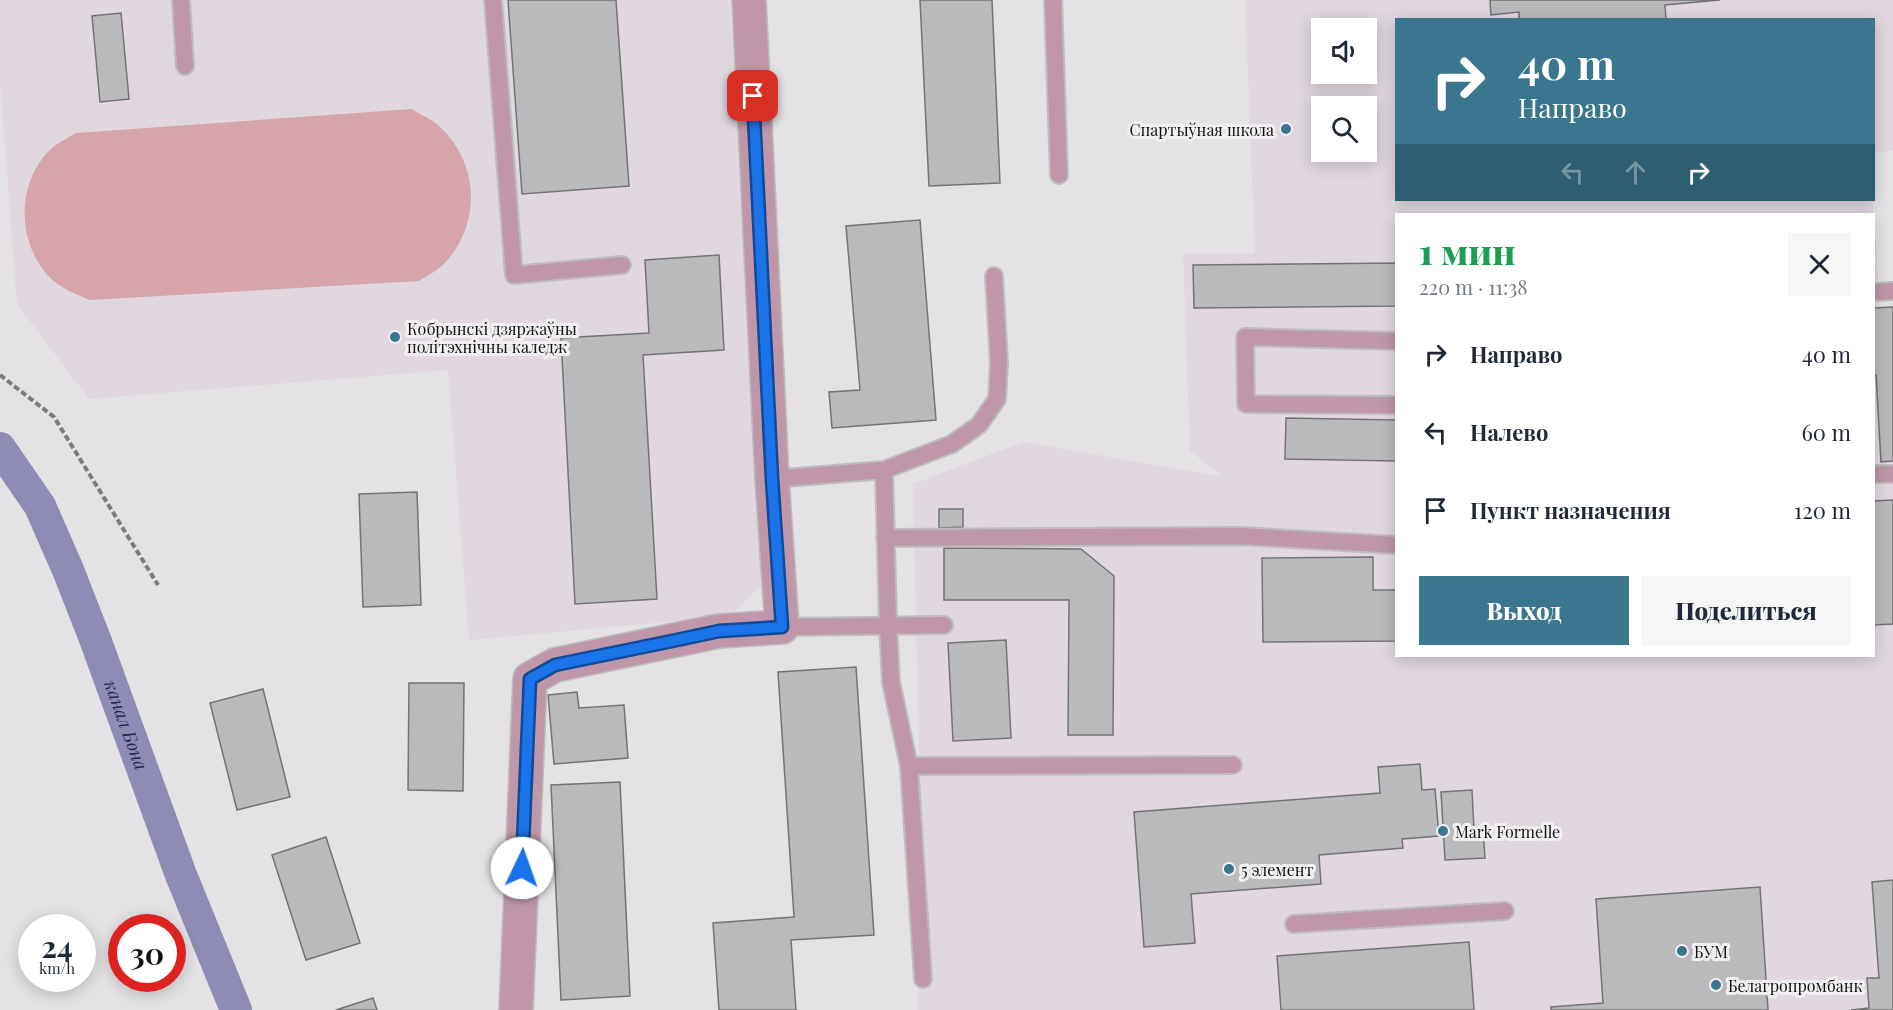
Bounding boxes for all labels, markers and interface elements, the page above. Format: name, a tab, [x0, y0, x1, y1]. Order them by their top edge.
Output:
map controls	[1311, 18, 1377, 162]
button: sound	[1311, 18, 1377, 84]
text: 40 m	[1518, 35, 1615, 91]
icon: right	[1419, 42, 1497, 120]
pin	[727, 70, 778, 121]
icon: arrive	[736, 79, 769, 112]
text: Направо	[1518, 89, 1627, 125]
button: search	[1311, 96, 1377, 162]
place label: Спартыўная школа	[1130, 119, 1274, 140]
marker: Спартыўная школа	[1279, 122, 1293, 136]
icon: left	[1556, 156, 1589, 189]
icon: ahead	[1619, 156, 1652, 189]
icon: right	[1682, 156, 1715, 189]
text: 1 мин	[1419, 226, 1516, 274]
button: close	[1788, 233, 1851, 296]
text: 220 m · 11:38	[1419, 273, 1528, 300]
place label: Кобрынскі дзяржаўны політэхнічны каледж	[407, 318, 577, 357]
marker: Кобрынскі дзяржаўны політэхнічны каледж	[388, 330, 402, 344]
icon: right	[1419, 338, 1452, 371]
text: Направо	[1470, 339, 1563, 369]
text: 40 m	[1802, 339, 1851, 369]
icon: left	[1419, 416, 1452, 449]
text: Налево	[1470, 417, 1548, 447]
text: 60 m	[1801, 417, 1851, 447]
icon: arrive	[1419, 494, 1452, 527]
text: Пункт назначения	[1470, 495, 1671, 525]
text: 120 m	[1794, 495, 1851, 525]
button: Выход	[1419, 576, 1629, 645]
button: Поделиться	[1641, 576, 1851, 645]
water label: канал Бона	[99, 677, 154, 773]
place label: Mark Formelle	[1455, 821, 1560, 842]
marker: Mark Formelle	[1436, 824, 1450, 838]
position arrow	[490, 836, 554, 900]
place label: 5 элемент	[1241, 859, 1314, 880]
marker: 5 элемент	[1222, 862, 1236, 876]
speed limit sign: 30	[108, 914, 186, 992]
text: 24	[41, 926, 73, 966]
place label: БУМ	[1694, 941, 1728, 962]
marker: БУМ	[1675, 944, 1689, 958]
text: km/h	[39, 958, 75, 978]
place label: Белагропромбанк	[1728, 975, 1863, 996]
marker: Белагропромбанк	[1709, 978, 1723, 992]

